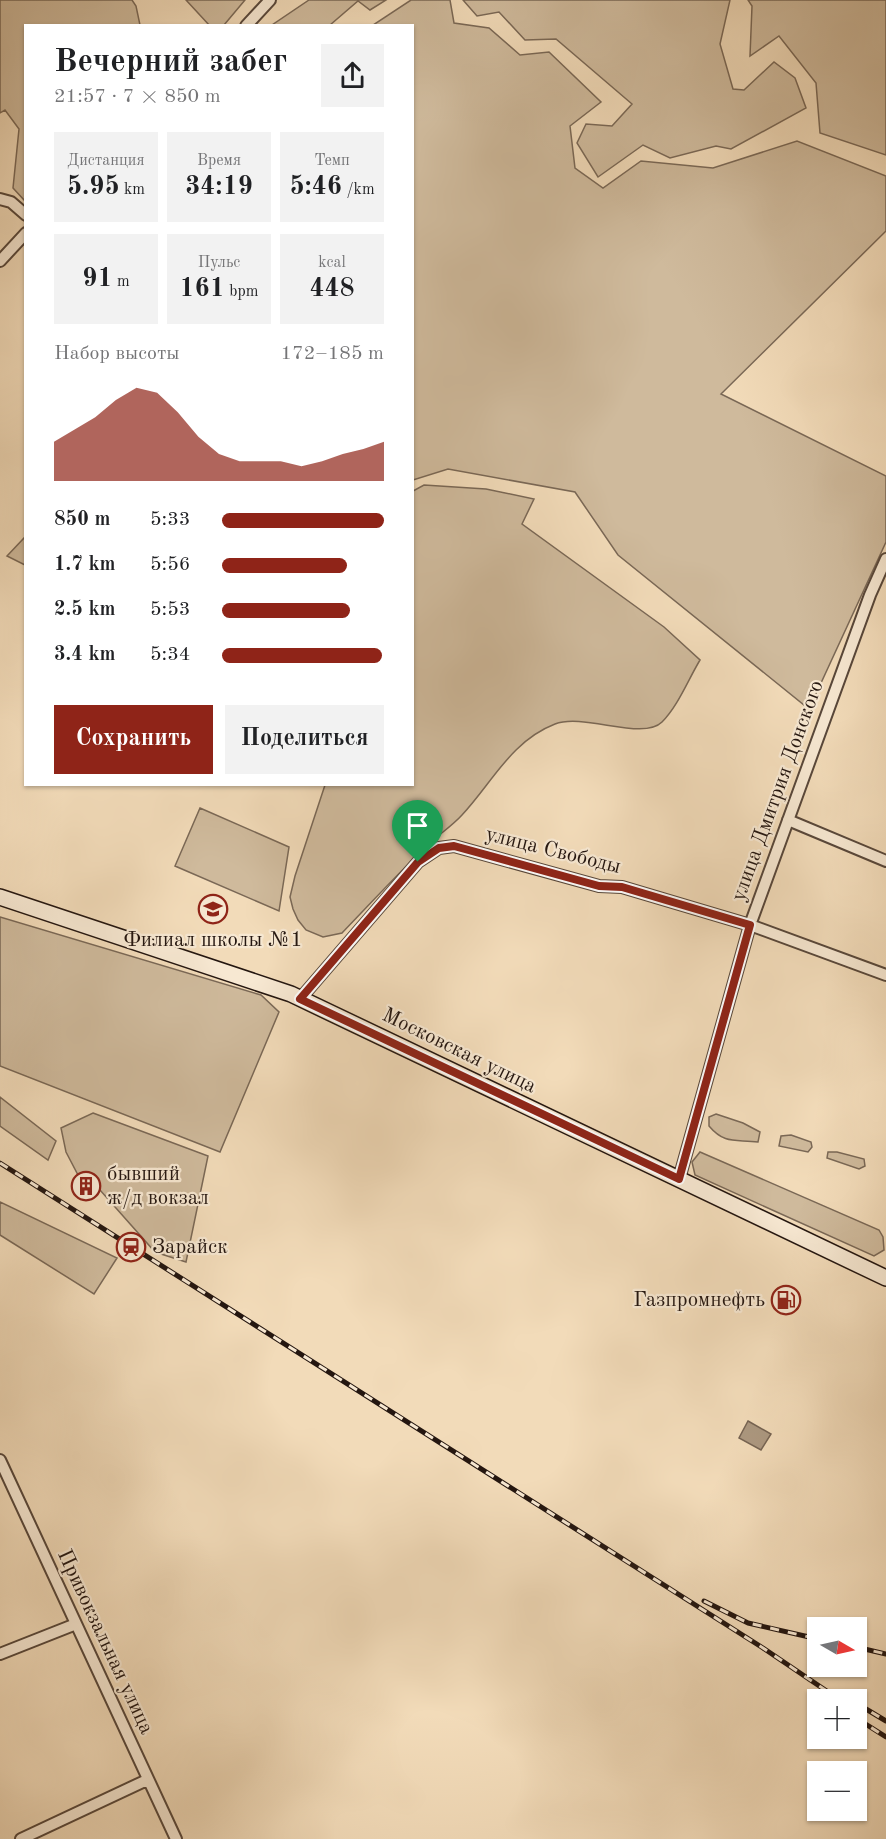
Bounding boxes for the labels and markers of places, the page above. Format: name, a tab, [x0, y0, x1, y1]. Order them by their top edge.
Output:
pin	[392, 800, 443, 862]
school or university icon: Филиал школы №1	[197, 893, 229, 925]
place label: Филиал школы №1	[123, 930, 303, 951]
place label: бывший ж/д вокзал	[107, 1164, 209, 1209]
building icon: бывший ж/д вокзал	[70, 1170, 102, 1202]
station icon: Зарайск	[115, 1231, 147, 1263]
place label: Зарайск	[152, 1237, 228, 1258]
fuel station icon: Газпромнефть	[770, 1284, 802, 1316]
place label: Газпромнефть	[633, 1290, 765, 1311]

